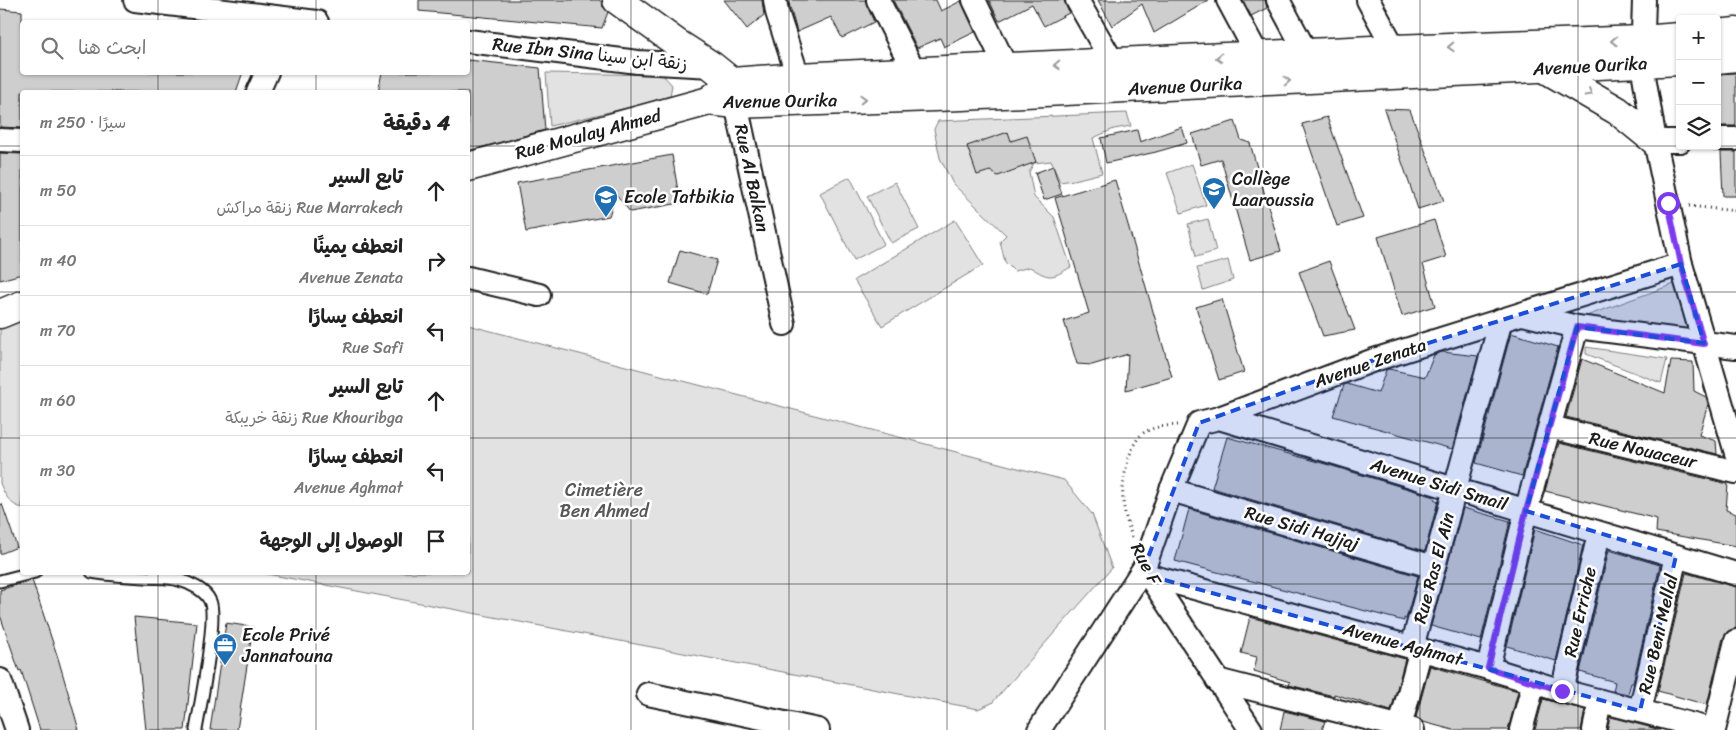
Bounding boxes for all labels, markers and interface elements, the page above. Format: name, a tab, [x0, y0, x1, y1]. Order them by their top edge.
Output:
map controls	[1676, 15, 1721, 150]
button: +	[1676, 15, 1721, 60]
search box	[20, 20, 470, 75]
street label: Rue Ibn Sina زنقة ابن سينا	[491, 28, 689, 80]
text: ابحث هنا	[78, 31, 146, 64]
icon: search	[38, 34, 66, 62]
one-way arrow	[1609, 36, 1617, 46]
one-way arrow	[1447, 42, 1455, 52]
street label: Avenue Ourika	[1531, 47, 1648, 85]
one-way arrow	[1215, 52, 1223, 63]
one-way arrow	[1052, 60, 1060, 70]
button: −	[1676, 60, 1721, 105]
street label: Avenue Ourika	[1126, 67, 1243, 105]
one-way arrow	[1283, 75, 1291, 86]
street label: Avenue Ourika	[722, 84, 837, 118]
one-way arrow	[1583, 87, 1592, 97]
one-way arrow	[859, 94, 867, 105]
street label: Rue Moulay Ahmed	[511, 99, 666, 169]
text: 4 دقيقة	[383, 104, 450, 142]
button: layers	[1676, 105, 1721, 150]
text: سيرًا · 250 m	[40, 108, 126, 137]
street label: Rue Al Balkan	[725, 121, 779, 235]
text: تابع السير	[330, 160, 403, 193]
place label: Collège Laaroussia	[1232, 163, 1314, 216]
text: 50 m	[40, 176, 76, 205]
school or university icon: Collège Laaroussia	[1201, 176, 1227, 210]
icon: ahead	[422, 177, 450, 205]
place label: Ecole Tatbikia	[624, 181, 734, 213]
school or university icon: Ecole Tatbikia	[593, 184, 619, 218]
route start	[1657, 192, 1680, 215]
text: Rue Marrakech زنقة مراكش	[217, 193, 403, 222]
text: انعطف يمينًا	[313, 230, 403, 263]
text: 40 m	[40, 246, 77, 275]
icon: right	[422, 247, 450, 275]
text: Avenue Zenata	[299, 263, 403, 292]
text: انعطف يسارًا	[308, 300, 403, 333]
text: 70 m	[40, 316, 76, 345]
icon: left	[422, 317, 450, 345]
street label: Avenue Zenata	[1309, 329, 1430, 397]
text: Rue Safi	[342, 333, 403, 362]
text: تابع السير	[330, 370, 403, 403]
text: 60 m	[40, 386, 76, 415]
icon: ahead	[422, 387, 450, 415]
text: Rue Khouribga زنقة خريبكة	[225, 403, 403, 432]
street label: Rue Nouaceur	[1586, 422, 1701, 478]
text: انعطف يسارًا	[308, 440, 403, 473]
street label: Avenue Sidi Smail	[1366, 448, 1512, 520]
text: 30 m	[40, 456, 75, 485]
icon: left	[422, 457, 450, 485]
text: Avenue Aghmat	[294, 473, 403, 502]
park label: Cimetière Ben Ahmed	[560, 474, 650, 527]
street label: Rue Sidi Hajjaj	[1241, 496, 1363, 560]
street label: Rue Ras El Ain	[1404, 509, 1464, 627]
text: الوصول إلى الوجهة	[260, 524, 403, 557]
icon: arrive	[422, 527, 450, 555]
street label: Rue F	[1122, 537, 1171, 592]
street label: Rue Erriche	[1554, 564, 1606, 660]
street label: Rue Beni Mellal	[1629, 570, 1688, 697]
street label: Avenue Aghmat	[1339, 612, 1467, 676]
place label: Ecole Privé Jannatouna	[241, 619, 333, 672]
office icon: Ecole Privé Jannatouna	[212, 632, 238, 666]
route end	[1551, 680, 1574, 703]

